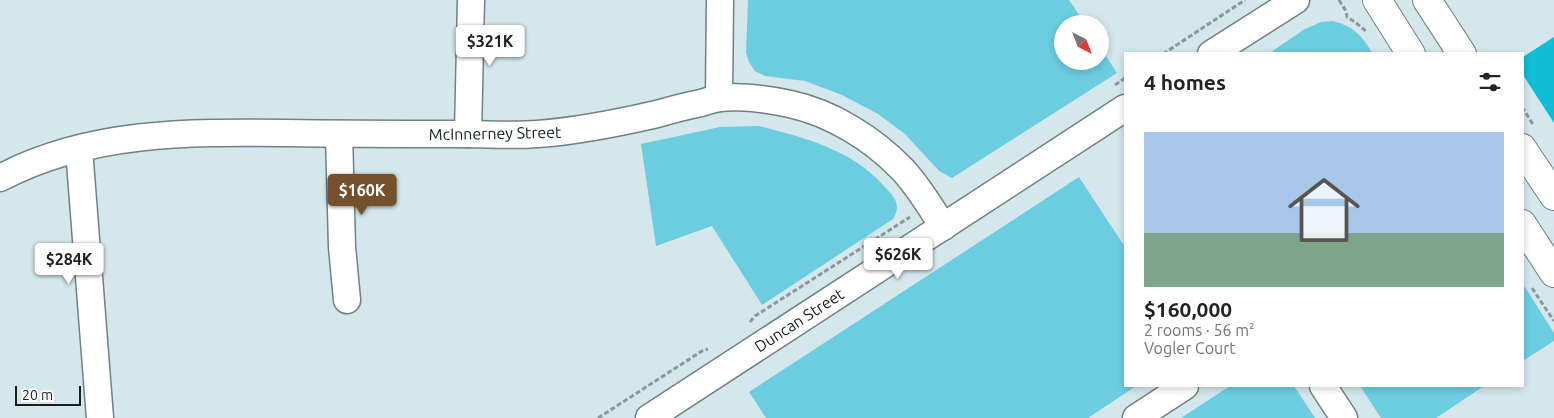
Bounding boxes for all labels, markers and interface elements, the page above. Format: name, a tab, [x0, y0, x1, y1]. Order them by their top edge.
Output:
north arrow	[1054, 15, 1109, 70]
map controls	[1054, 15, 1109, 70]
pin: $321K	[455, 24, 525, 67]
text: $321K	[467, 32, 513, 50]
icon: filters	[1476, 68, 1504, 96]
text: 4 homes	[1144, 70, 1226, 94]
street label: McInnerney Street	[429, 123, 562, 143]
icon: home	[1279, 165, 1369, 255]
pin: $160K	[327, 174, 397, 216]
text: $160K	[339, 181, 385, 199]
pin: $626K	[863, 238, 933, 280]
pin: $284K	[34, 242, 104, 285]
text: $626K	[875, 245, 921, 263]
text: $284K	[46, 250, 92, 268]
street label: Duncan Street	[751, 284, 848, 356]
text: $160,000	[1144, 297, 1232, 321]
text: 2 rooms · 56 m²	[1144, 321, 1255, 339]
text: Vogler Court	[1144, 339, 1236, 357]
scale bar	[15, 383, 81, 406]
text: 20 m	[22, 387, 53, 403]

